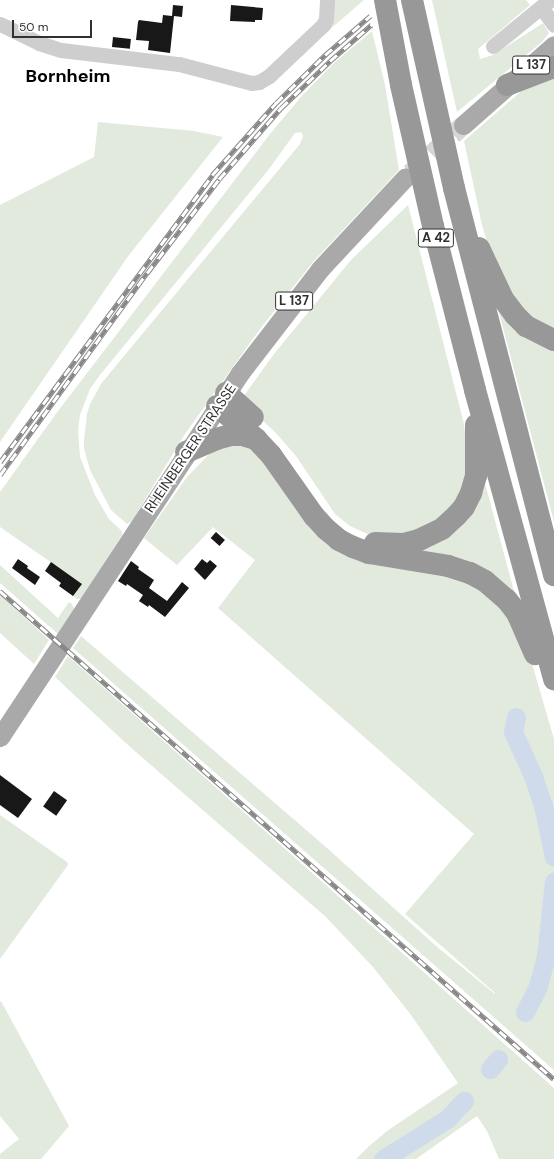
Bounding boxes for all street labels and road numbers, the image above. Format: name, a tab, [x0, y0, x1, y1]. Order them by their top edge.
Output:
road number: L 137	[512, 54, 550, 76]
road number: A 42	[417, 227, 455, 249]
road number: L 137	[275, 290, 313, 312]
street label: RHEINBERGER STRASSE	[141, 381, 239, 515]

